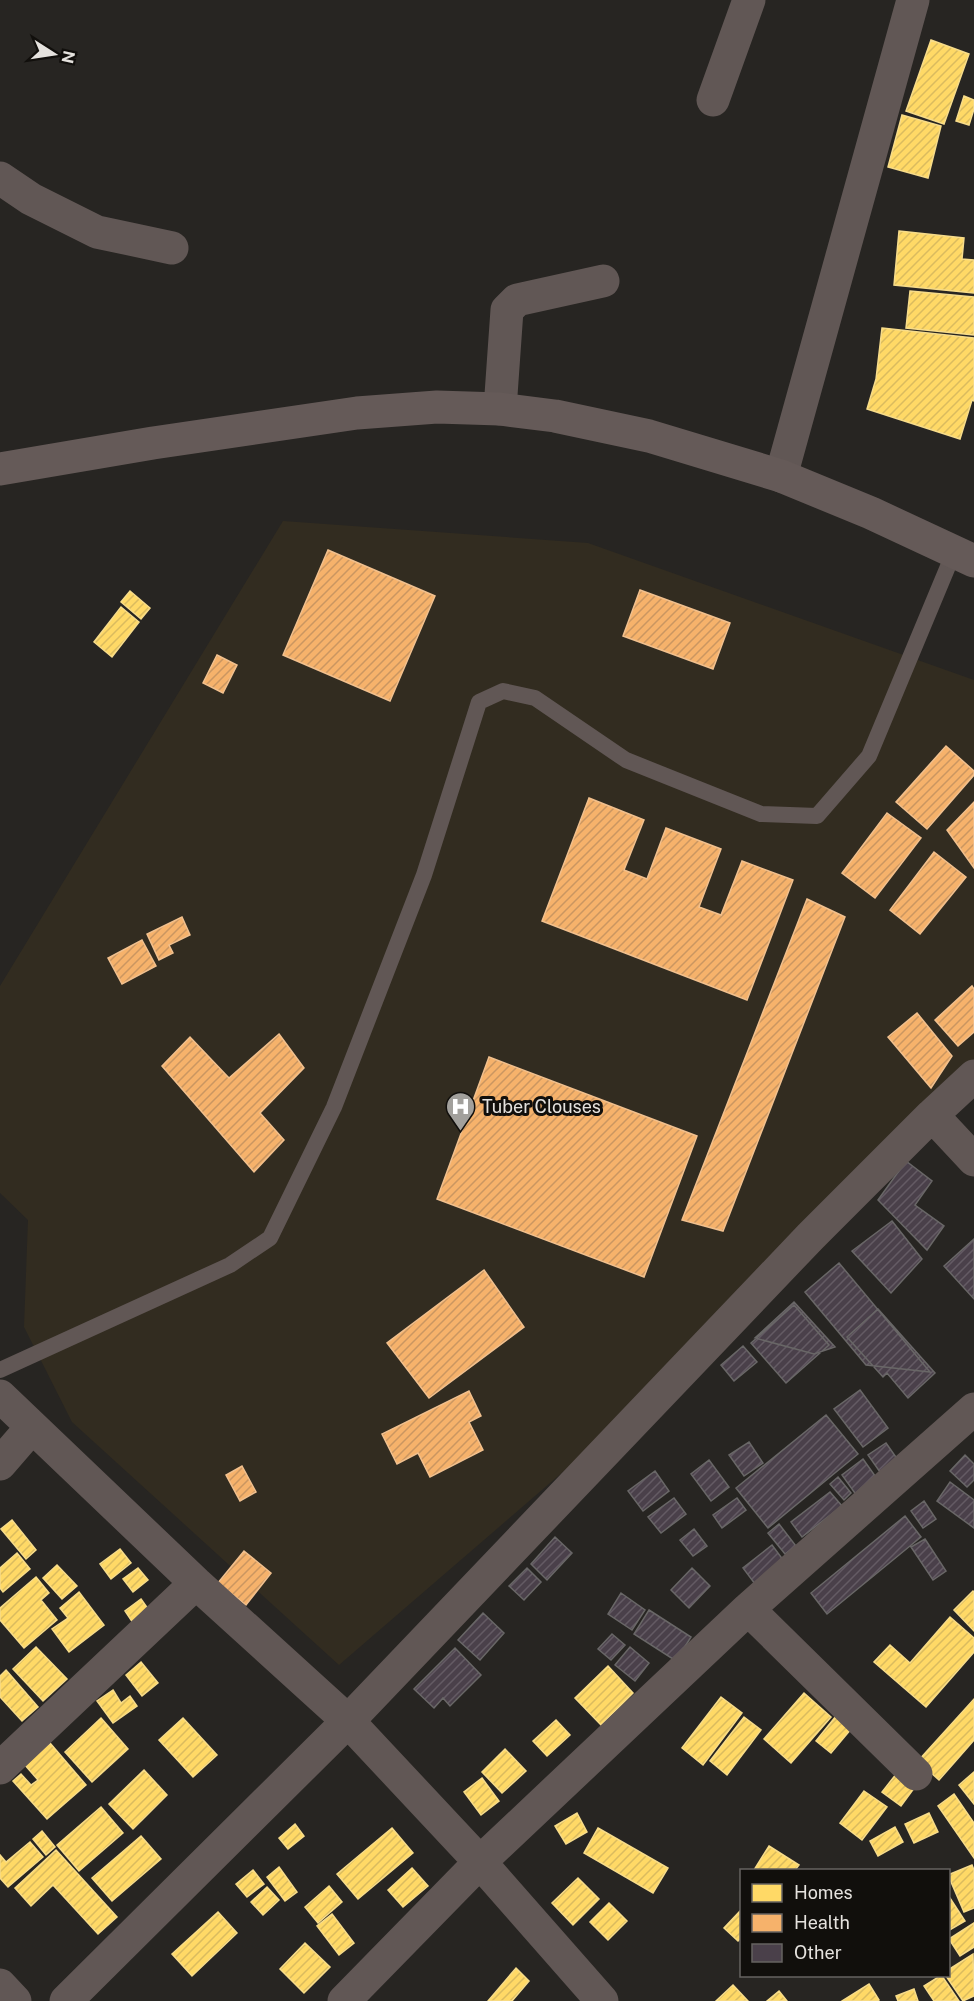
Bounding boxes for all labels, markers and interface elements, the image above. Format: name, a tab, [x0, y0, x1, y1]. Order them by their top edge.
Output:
north arrow	[24, 24, 84, 84]
text: N	[58, 49, 79, 65]
hospital icon: Tuber Clouses	[445, 1090, 477, 1132]
place label: Tuber Clouses	[482, 1096, 601, 1117]
legend	[740, 1869, 950, 1977]
text: Homes	[794, 1882, 853, 1903]
text: Health	[794, 1912, 850, 1933]
text: Other	[794, 1942, 842, 1963]

